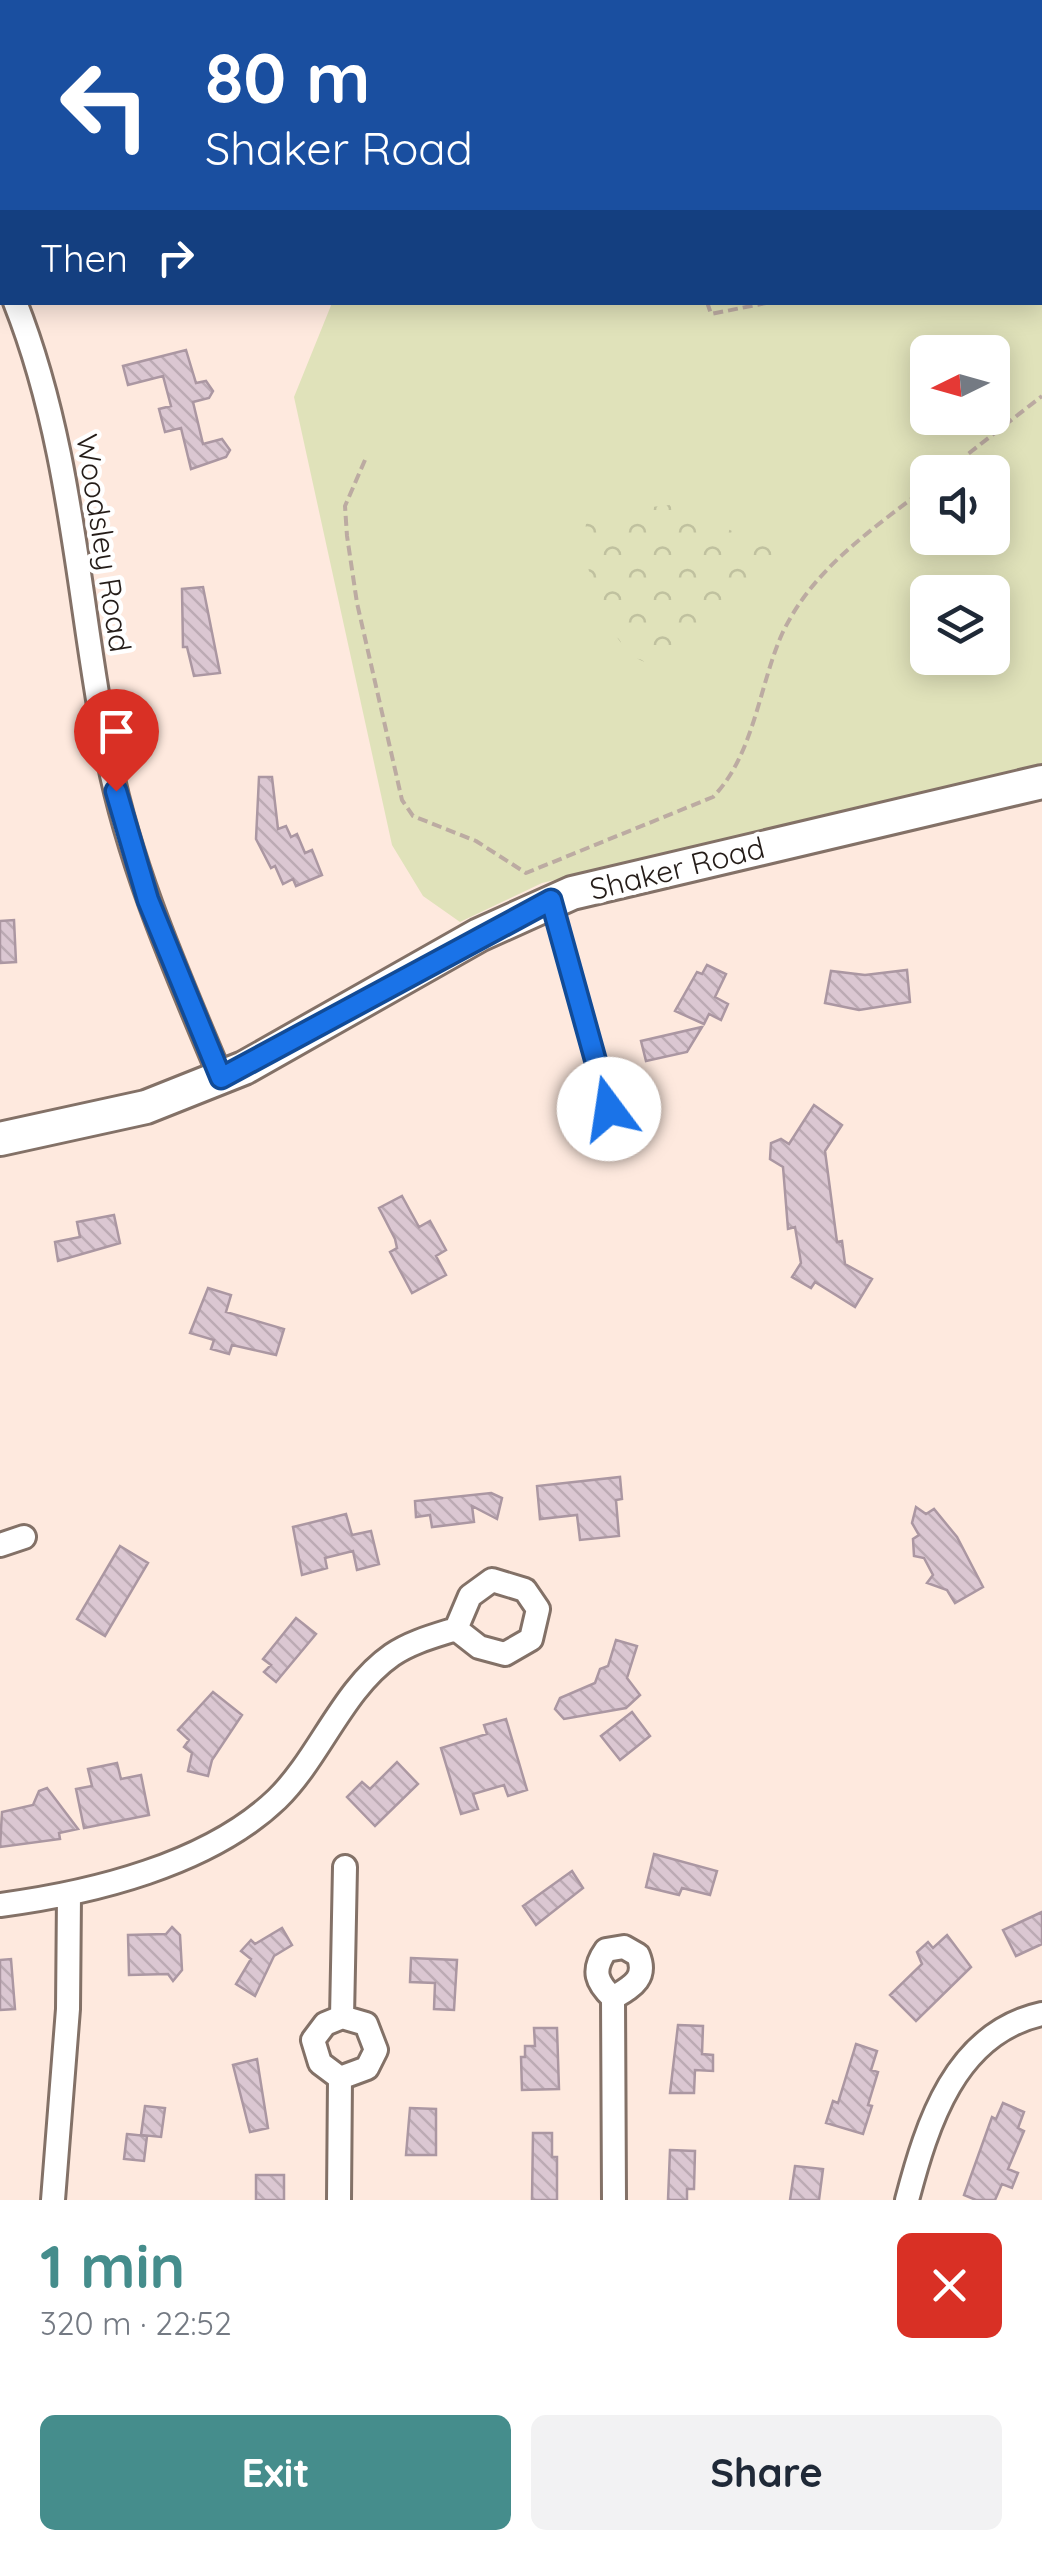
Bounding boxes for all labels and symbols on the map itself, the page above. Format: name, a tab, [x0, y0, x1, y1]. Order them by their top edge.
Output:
north arrow	[910, 335, 1010, 435]
street label: Woodsley Road	[68, 431, 140, 655]
pin	[74, 689, 159, 792]
street label: Shaker Road	[586, 828, 768, 908]
position arrow	[557, 1057, 661, 1161]

